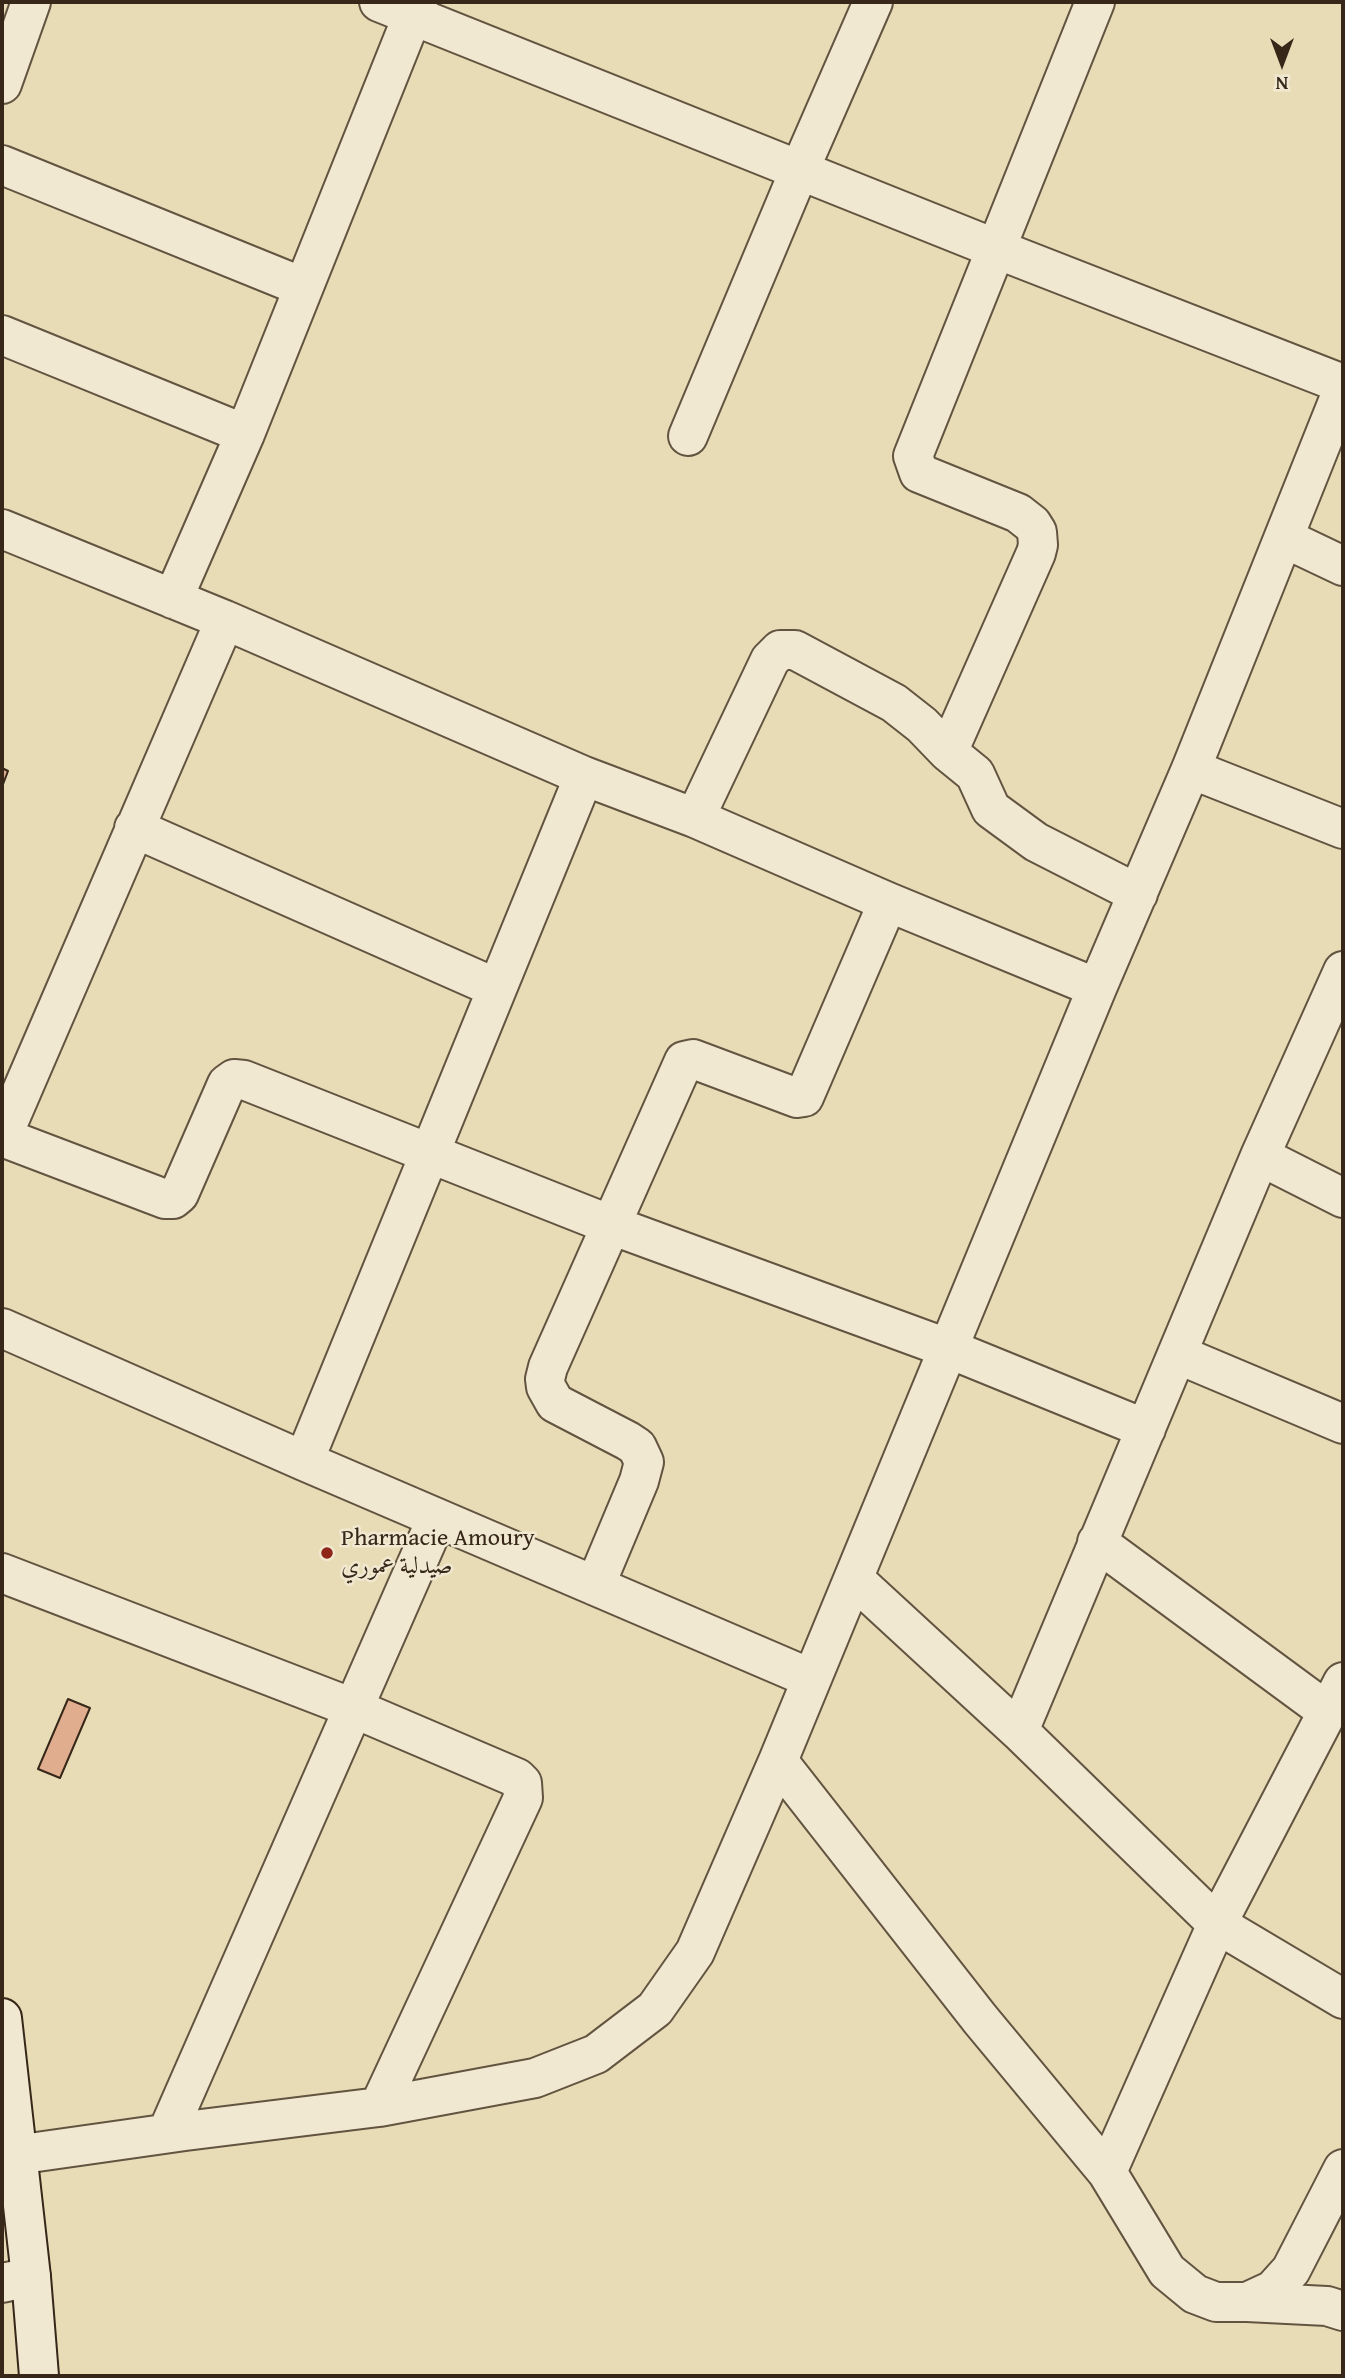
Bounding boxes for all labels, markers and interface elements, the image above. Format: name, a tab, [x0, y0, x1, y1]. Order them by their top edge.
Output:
north arrow	[1247, 28, 1317, 98]
text: N	[1276, 70, 1288, 98]
place label: Pharmacie Amoury صيدلية عموري	[341, 1525, 535, 1581]
marker: Pharmacie Amoury صيدلية عموري	[319, 1545, 335, 1561]

